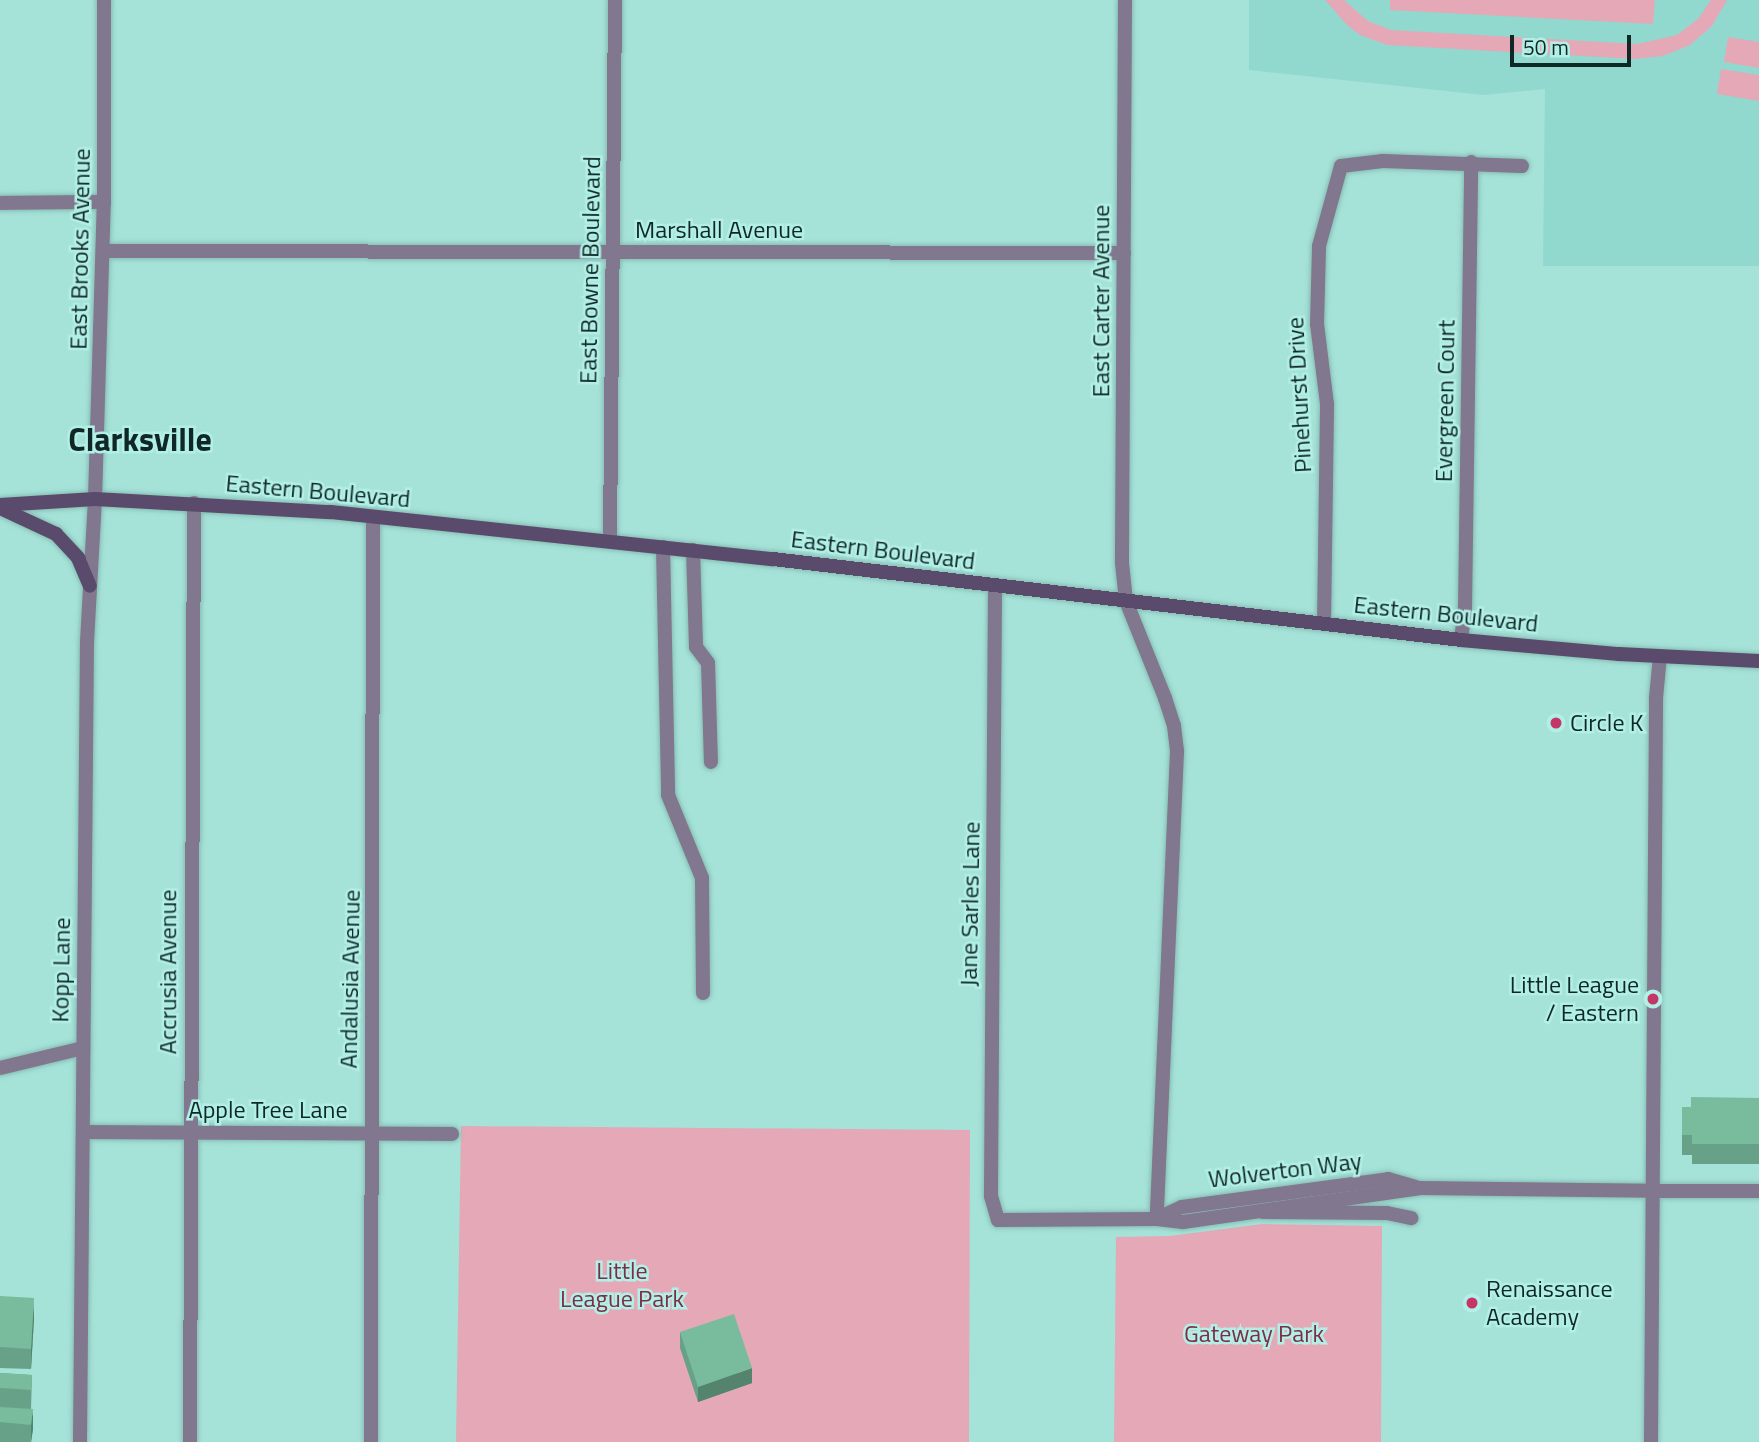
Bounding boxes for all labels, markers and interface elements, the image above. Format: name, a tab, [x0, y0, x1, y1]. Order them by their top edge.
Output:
scale bar	[1514, 21, 1635, 65]
text: 50 m	[1523, 31, 1569, 63]
street label: East Brooks Avenue	[64, 148, 96, 350]
street label: East Bowne Boulevard	[574, 156, 606, 384]
street label: East Carter Avenue	[1087, 205, 1115, 397]
street label: Marshall Avenue	[635, 216, 803, 244]
street label: Pinehurst Drive	[1281, 316, 1317, 474]
street label: Evergreen Court	[1429, 320, 1461, 482]
district label: Clarksville	[68, 420, 212, 458]
street label: Eastern Boulevard	[224, 469, 412, 513]
street label: Eastern Boulevard	[789, 524, 977, 576]
street label: Eastern Boulevard	[1352, 590, 1540, 638]
place label: Circle K	[1570, 709, 1643, 737]
marker: Circle K	[1548, 715, 1564, 731]
street label: Jane Sarles Lane	[954, 821, 986, 987]
street label: Andalusia Avenue	[334, 889, 366, 1069]
street label: Accrusia Avenue	[154, 890, 182, 1054]
street label: Kopp Lane	[46, 917, 76, 1023]
place label: Little League / Eastern	[1510, 971, 1639, 1027]
marker: Little League / Eastern	[1645, 991, 1661, 1007]
street label: Apple Tree Lane	[188, 1096, 348, 1124]
street label: Wolverton Way	[1207, 1146, 1363, 1194]
park label: Little League Park	[560, 1257, 684, 1313]
place label: Renaissance Academy	[1486, 1275, 1613, 1331]
marker: Renaissance Academy	[1464, 1295, 1480, 1311]
park label: Gateway Park	[1184, 1320, 1324, 1348]

